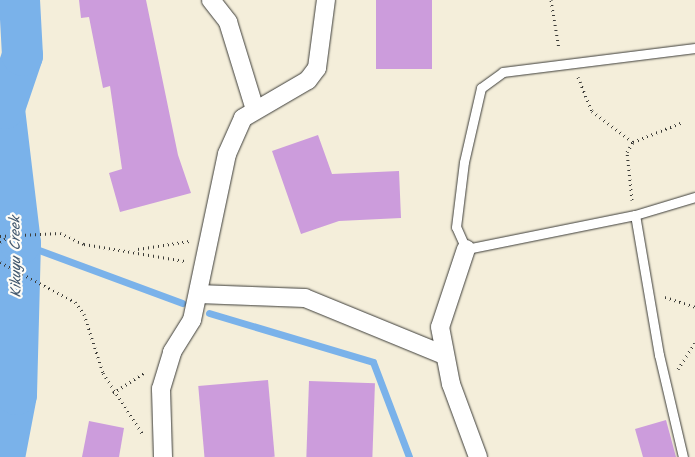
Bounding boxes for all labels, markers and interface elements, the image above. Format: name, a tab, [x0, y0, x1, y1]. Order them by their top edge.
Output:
water label: Kikuyu Creek	[7, 216, 27, 298]

